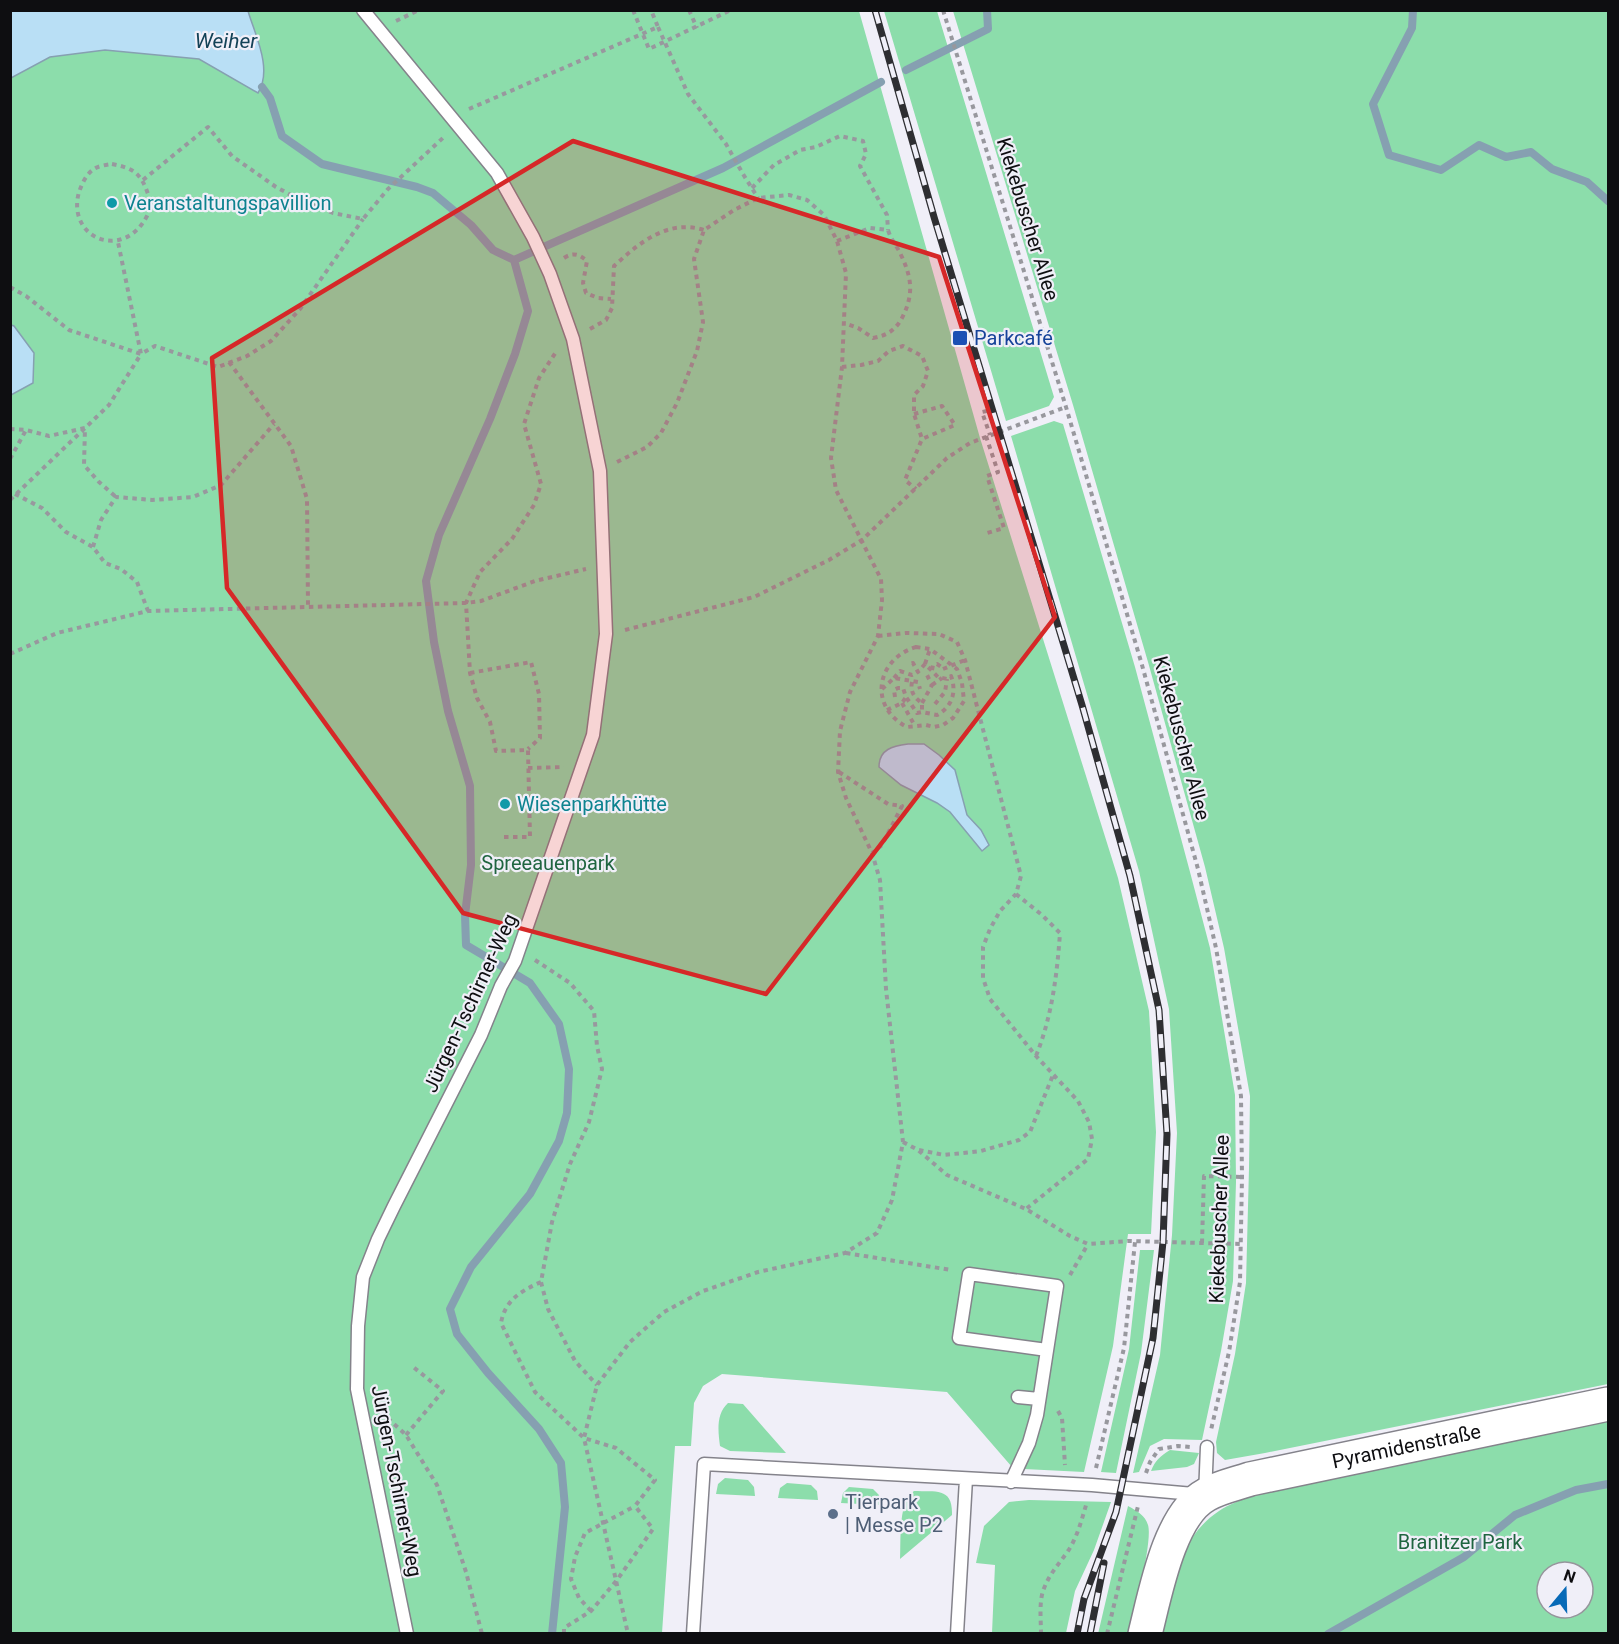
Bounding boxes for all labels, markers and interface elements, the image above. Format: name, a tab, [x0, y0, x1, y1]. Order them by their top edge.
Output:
water label: Weiher	[195, 29, 258, 53]
street label: Kiekebuscher Allee	[992, 135, 1064, 303]
place label: Veranstaltungspavillion	[124, 191, 332, 215]
marker: Veranstaltungspavillion	[105, 196, 119, 210]
place label: Parkcafé	[974, 326, 1053, 350]
marker: Parkcafé	[951, 329, 969, 347]
street label: Kiekebuscher Allee	[1149, 653, 1215, 823]
place label: Wiesenparkhütte	[517, 792, 667, 816]
marker: Wiesenparkhütte	[498, 797, 512, 811]
park label: Spreeauenpark	[481, 851, 616, 875]
street label: Jürgen-Tschirner-Weg	[418, 910, 522, 1096]
street label: Kiekebuscher Allee	[1204, 1134, 1234, 1304]
street label: Jürgen-Tschirner-Weg	[367, 1383, 427, 1579]
street label: Pyramidenstraße	[1330, 1419, 1483, 1474]
place label: Tierpark | Messe P2	[845, 1490, 943, 1537]
marker: Tierpark | Messe P2	[826, 1507, 840, 1521]
park label: Branitzer Park	[1398, 1530, 1523, 1554]
north arrow	[1535, 1560, 1595, 1620]
text: N	[1561, 1565, 1578, 1587]

